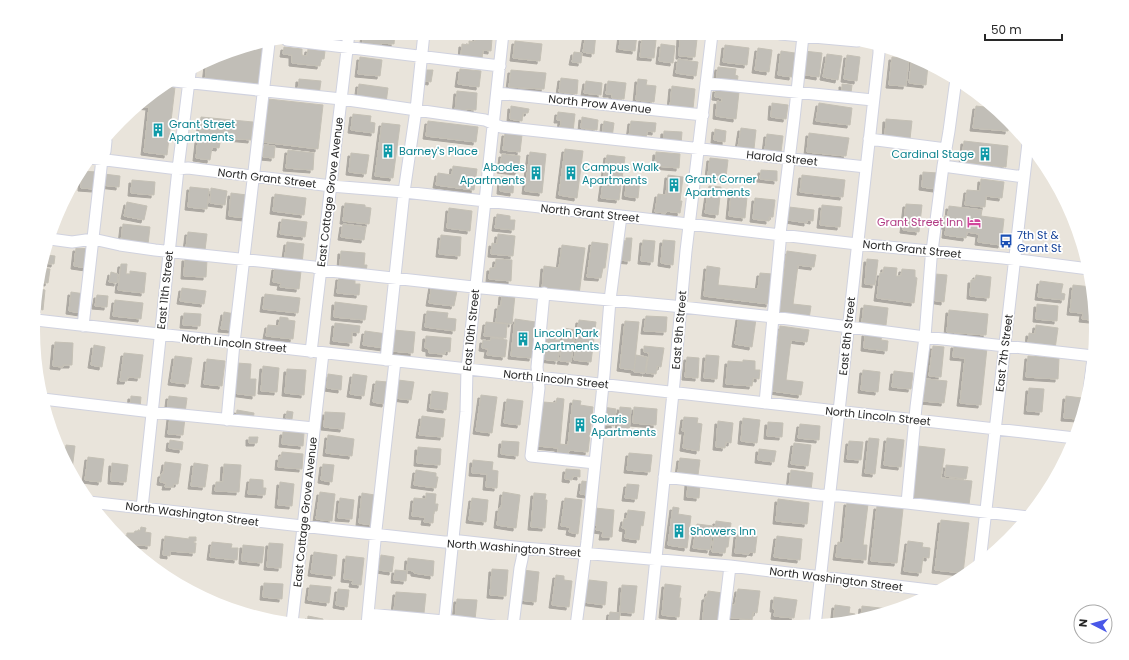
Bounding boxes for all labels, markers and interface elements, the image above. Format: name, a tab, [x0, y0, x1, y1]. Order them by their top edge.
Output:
scale bar	[985, 16, 1062, 42]
text: 50 m	[991, 21, 1022, 38]
street label: North Prow Avenue	[548, 91, 653, 117]
place label: Grant Street Apartments	[169, 116, 235, 145]
street label: East Cottage Grove Avenue	[313, 116, 347, 268]
building icon: Grant Street Apartments	[150, 122, 166, 138]
building icon: Barney's Place	[380, 143, 396, 159]
place label: Barney's Place	[399, 143, 478, 159]
street label: Harold Street	[746, 146, 818, 170]
place label: Cardinal Stage	[892, 146, 974, 162]
building icon: Cardinal Stage	[977, 146, 993, 162]
place label: Abodes Apartments	[460, 159, 525, 188]
place label: Campus Walk Apartments	[582, 159, 659, 188]
street label: North Grant Street	[217, 164, 317, 192]
building icon: Abodes Apartments	[528, 165, 544, 181]
building icon: Campus Walk Apartments	[563, 165, 579, 181]
place label: Grant Corner Apartments	[685, 171, 757, 200]
building icon: Grant Corner Apartments	[666, 177, 682, 193]
street label: North Grant Street	[540, 200, 640, 226]
place label: Grant Street Inn	[877, 214, 963, 230]
hotel icon: Grant Street Inn	[966, 214, 982, 230]
place label: 7th St & Grant St	[1017, 227, 1062, 256]
bus stop icon: 7th St & Grant St	[998, 233, 1014, 249]
street label: North Grant Street	[862, 236, 962, 262]
street label: East 11th Street	[153, 250, 177, 330]
street label: East 10th Street	[459, 288, 483, 372]
street label: East 9th Street	[668, 290, 690, 370]
street label: East 8th Street	[835, 296, 859, 376]
street label: East 7th Street	[991, 313, 1017, 393]
place label: Lincoln Park Apartments	[534, 325, 600, 354]
street label: North Lincoln Street	[180, 330, 288, 356]
building icon: Lincoln Park Apartments	[515, 331, 531, 347]
street label: North Lincoln Street	[502, 366, 610, 392]
street label: North Lincoln Street	[824, 403, 932, 429]
place label: Solaris Apartments	[591, 411, 657, 440]
building icon: Solaris Apartments	[572, 417, 588, 433]
street label: East Cottage Grove Avenue	[289, 436, 321, 588]
street label: North Washington Street	[124, 498, 260, 530]
building icon: Showers Inn	[671, 523, 687, 539]
place label: Showers Inn	[690, 523, 756, 539]
street label: North Washington Street	[446, 535, 582, 561]
street label: North Washington Street	[768, 563, 904, 595]
north arrow	[1073, 604, 1113, 644]
text: N	[1075, 618, 1091, 628]

